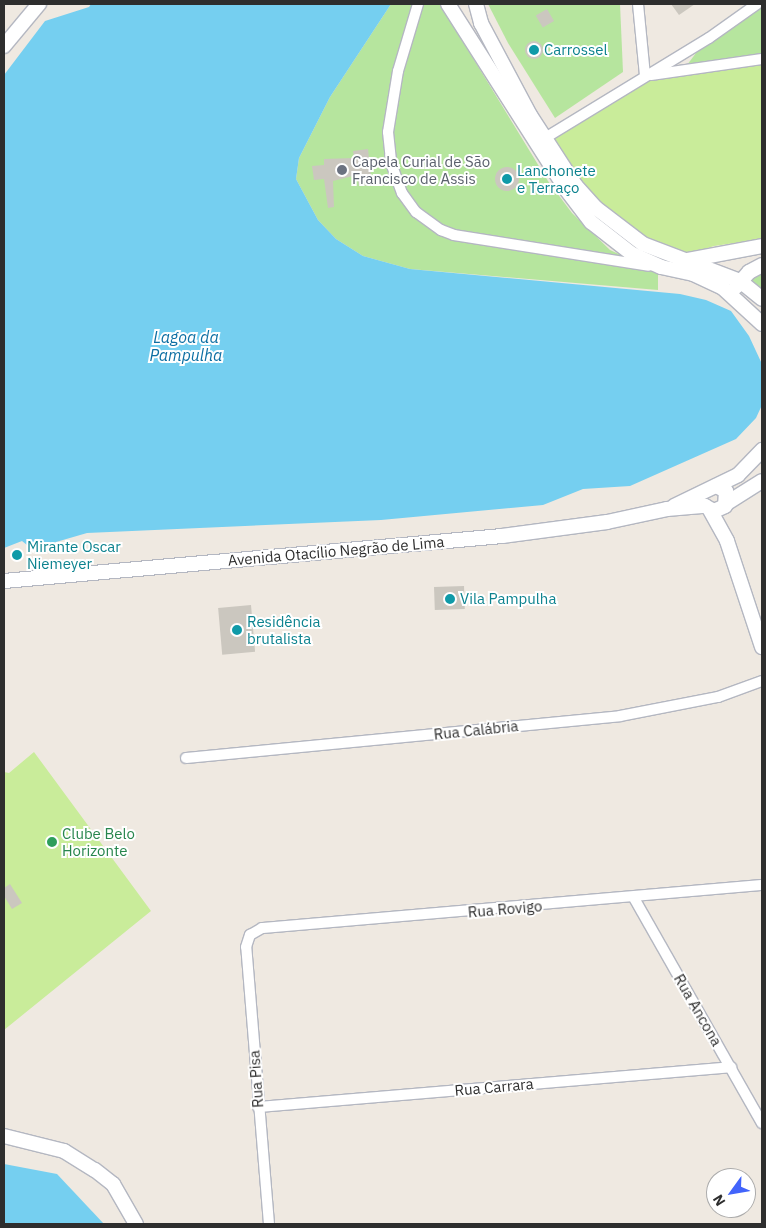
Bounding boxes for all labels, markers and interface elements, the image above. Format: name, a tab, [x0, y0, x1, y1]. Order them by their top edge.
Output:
place label: Carrossel	[544, 41, 607, 59]
marker: Carrossel	[528, 44, 540, 56]
place label: Capela Curial de São Francisco de Assis	[352, 152, 490, 187]
place label: Lanchonete e Terraço	[517, 161, 596, 196]
marker: Capela Curial de São Francisco de Assis	[336, 164, 348, 176]
marker: Lanchonete e Terraço	[501, 173, 513, 185]
water label: Lagoa da Pampulha	[150, 327, 222, 365]
street label: Avenida Otacílio Negrão de Lima	[227, 533, 445, 569]
place label: Mirante Oscar Niemeyer	[27, 537, 121, 572]
marker: Mirante Oscar Niemeyer	[11, 549, 23, 561]
place label: Vila Pampulha	[460, 590, 556, 608]
marker: Vila Pampulha	[444, 593, 456, 605]
place label: Residência brutalista	[247, 612, 320, 647]
marker: Residência brutalista	[231, 624, 243, 636]
street label: Rua Calábria	[433, 717, 519, 743]
place label: Clube Belo Horizonte	[62, 824, 135, 859]
marker: Clube Belo Horizonte	[46, 836, 58, 848]
street label: Rua Rovigo	[467, 897, 543, 921]
street label: Rua Ancona	[670, 971, 726, 1049]
street label: Rua Pisa	[245, 1050, 267, 1108]
street label: Rua Carrara	[454, 1075, 534, 1099]
north arrow	[706, 1168, 756, 1218]
text: N	[709, 1191, 729, 1209]

